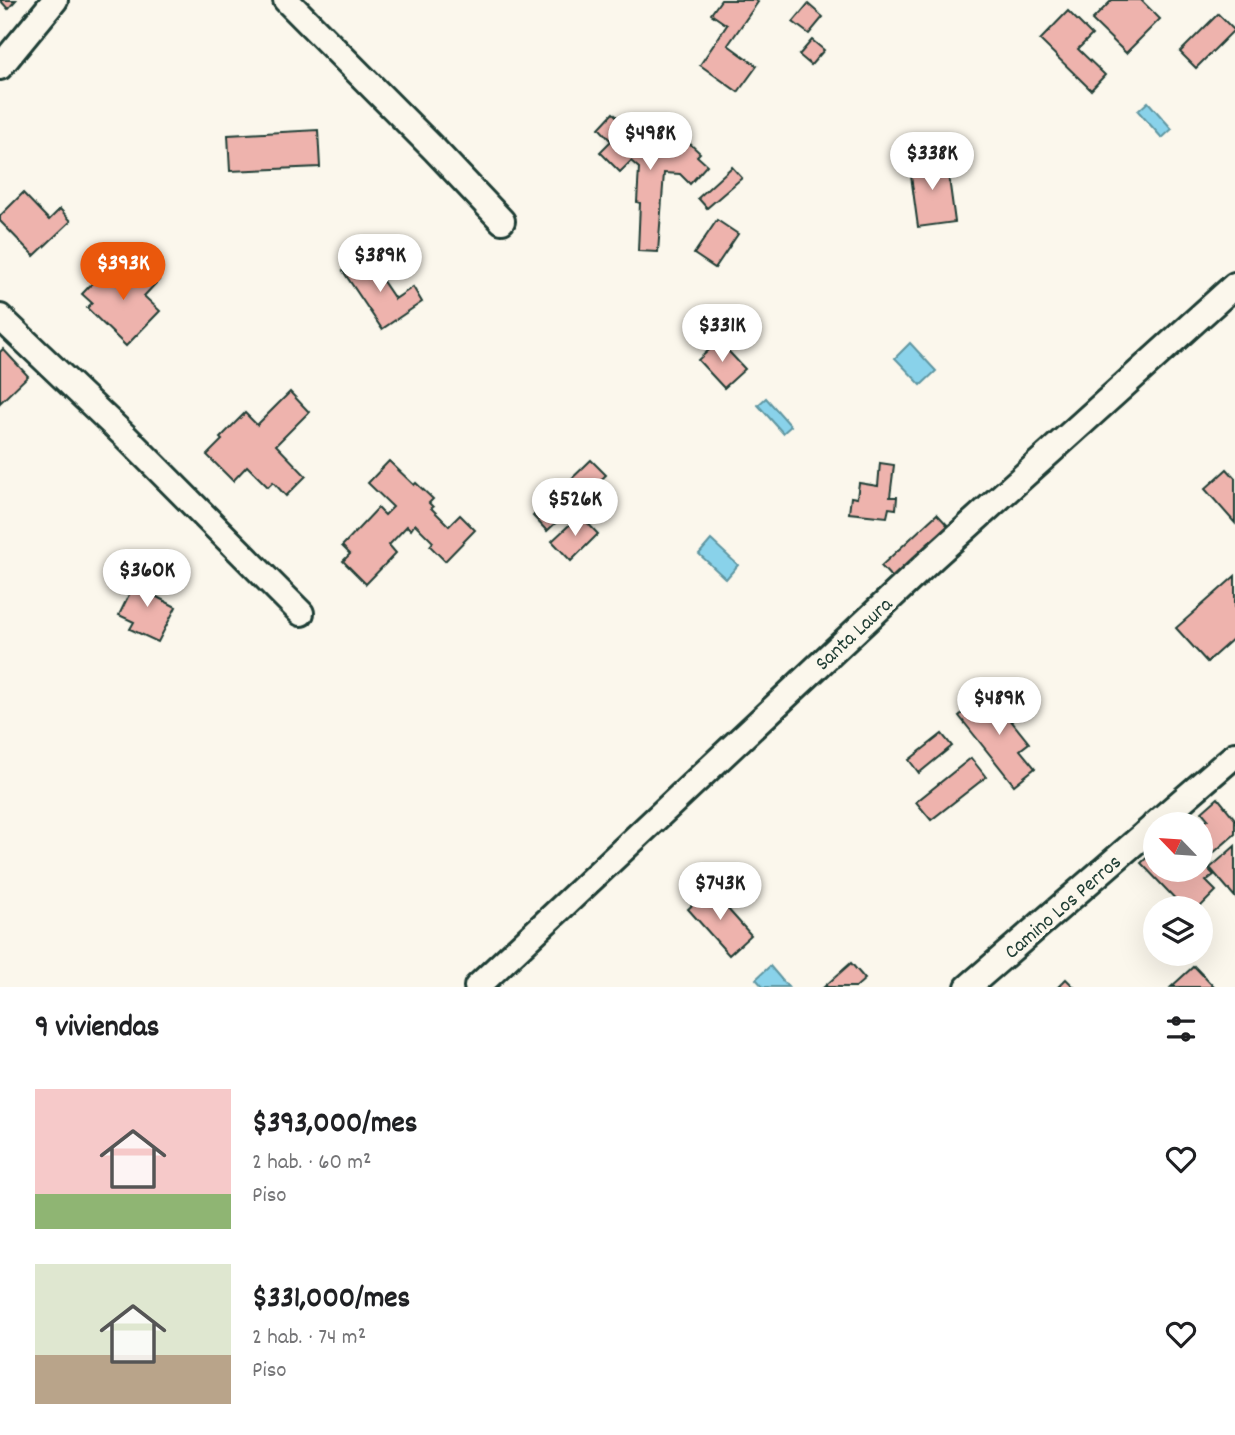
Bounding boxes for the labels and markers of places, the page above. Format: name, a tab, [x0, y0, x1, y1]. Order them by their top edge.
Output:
pin: $498K	[601, 113, 699, 172]
pin: $338K	[883, 132, 981, 192]
pin: $389K	[331, 234, 429, 294]
pin: $393K	[74, 243, 172, 302]
pin: $331K	[673, 304, 771, 364]
pin: $526K	[526, 478, 624, 538]
pin: $360K	[98, 550, 196, 609]
pin: $489K	[950, 678, 1048, 737]
pin: $743K	[671, 862, 769, 922]

